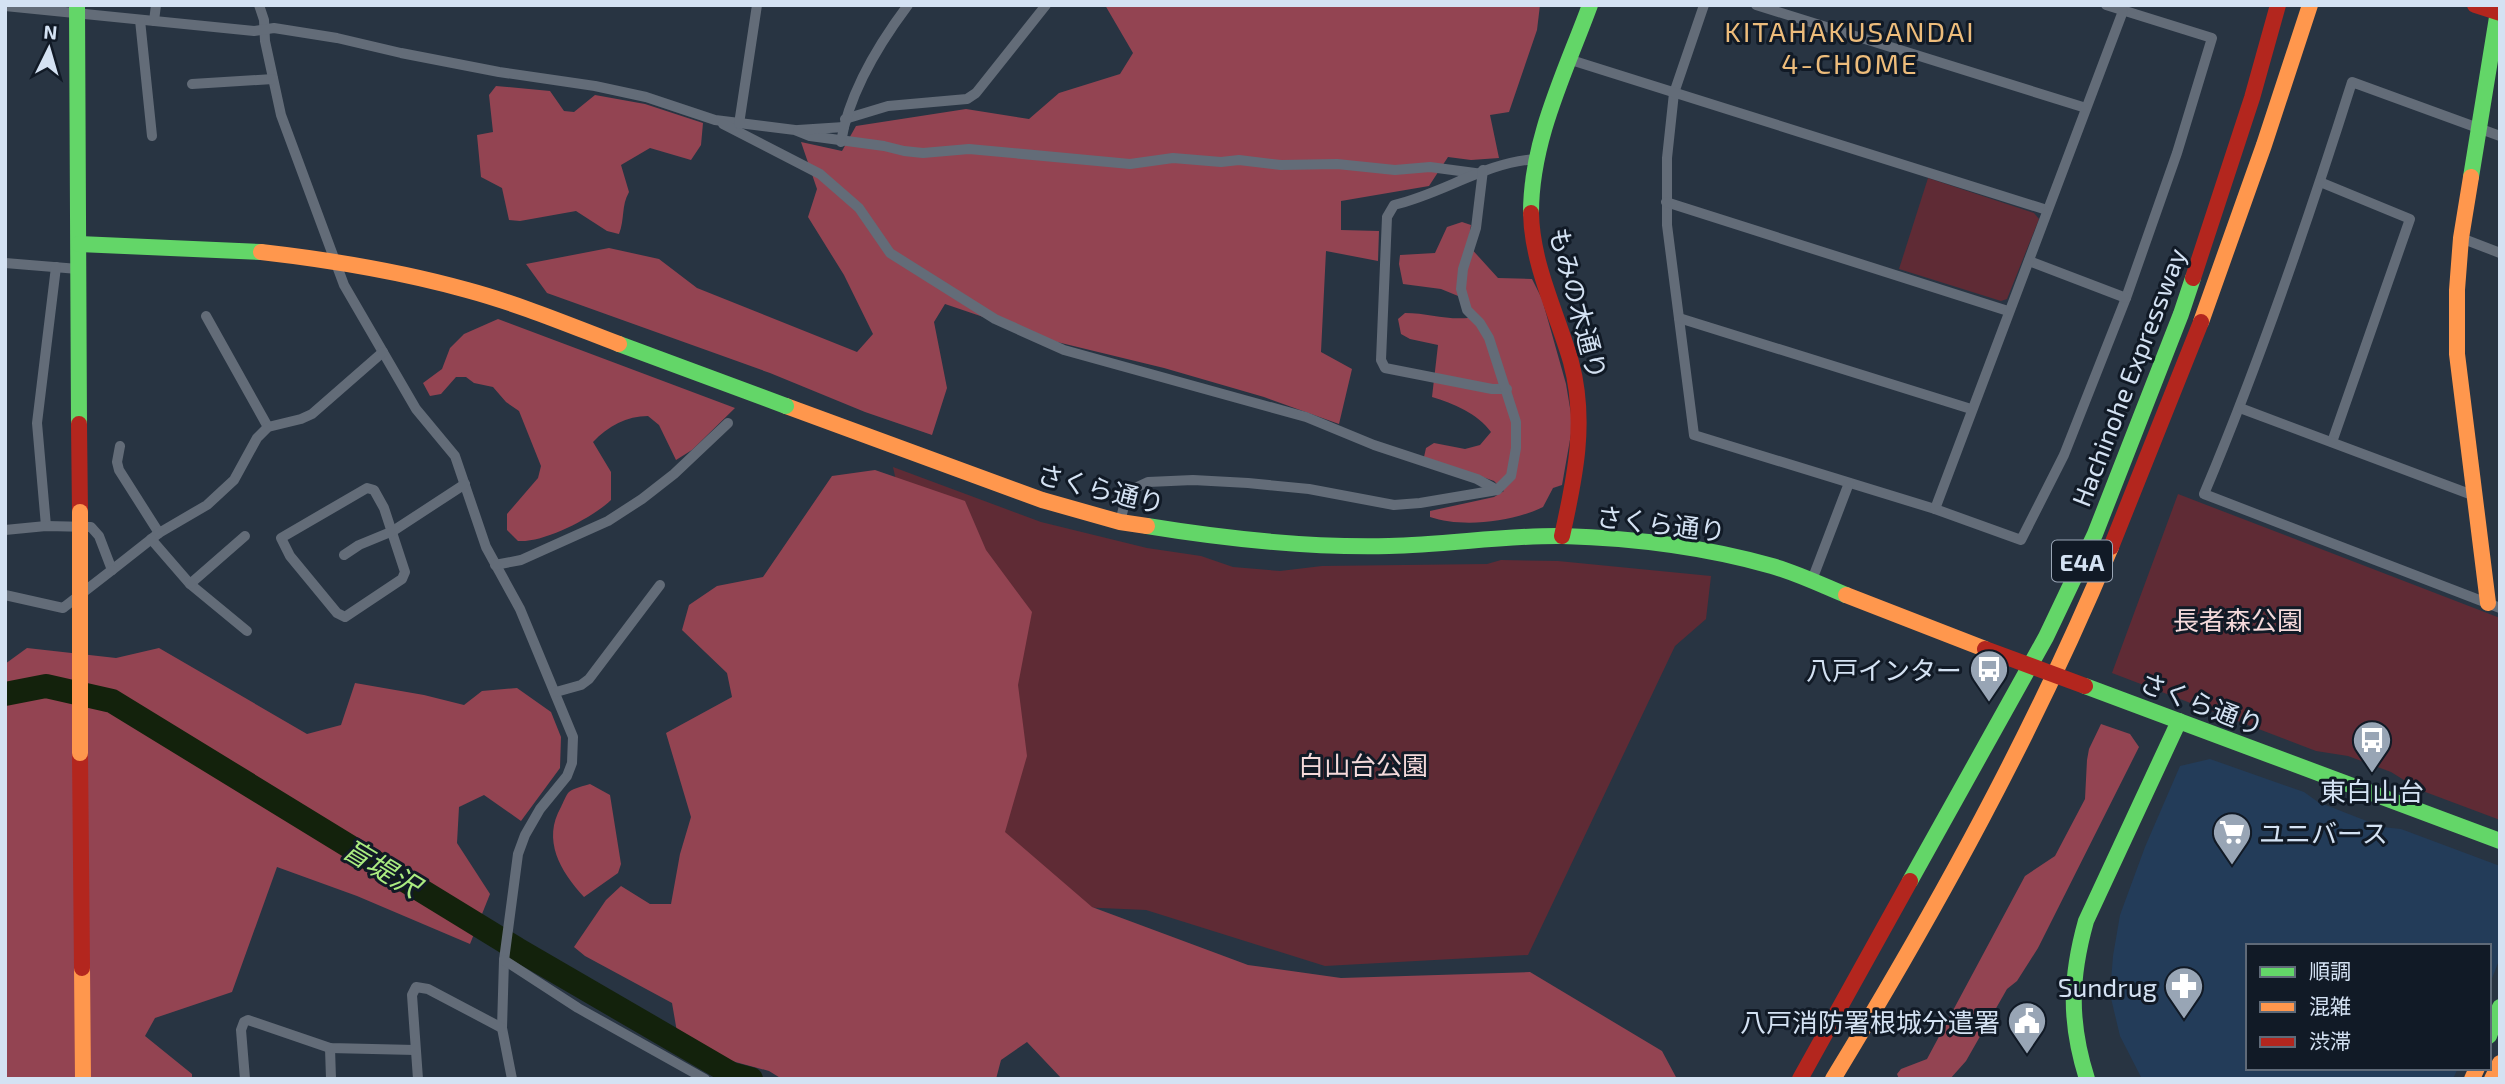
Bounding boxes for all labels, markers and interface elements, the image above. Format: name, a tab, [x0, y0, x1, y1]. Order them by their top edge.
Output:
north arrow	[14, 14, 84, 84]
district label: KITAHAKUSANDAI 4-CHOME	[1724, 14, 1976, 80]
text: N	[43, 20, 58, 44]
street label: もみの木通り	[1544, 224, 1614, 382]
street label: Hachinohe Expressway	[2064, 243, 2192, 510]
street label: さくら通り	[1034, 457, 1168, 519]
street label: さくら通り	[1595, 500, 1727, 546]
road number: E4A	[2052, 540, 2112, 582]
park label: 長者森公園	[2173, 604, 2303, 635]
bus stop icon: 八戸インター	[1968, 648, 2010, 703]
place label: 八戸インター	[1806, 654, 1962, 685]
street label: さくら通り	[2136, 665, 2268, 741]
bus stop icon: 東白山台	[2351, 719, 2393, 774]
park label: 白山台公園	[1298, 749, 1428, 780]
place label: 東白山台	[2320, 775, 2424, 806]
supermarket icon: ユニバース	[2211, 811, 2253, 866]
place label: ユニバース	[2259, 817, 2388, 848]
water label: 盲堤沢	[337, 831, 430, 905]
legend	[2246, 944, 2491, 1070]
text: 順調	[2309, 958, 2351, 983]
pharmacy icon: Sundrug	[2163, 965, 2205, 1020]
place label: Sundrug	[2058, 971, 2157, 1002]
text: 混雑	[2309, 993, 2351, 1018]
public building icon: 八戸消防署根城分遣署	[2006, 1000, 2048, 1055]
place label: 八戸消防署根城分遣署	[1740, 1006, 2000, 1037]
text: 渋滞	[2309, 1028, 2351, 1053]

